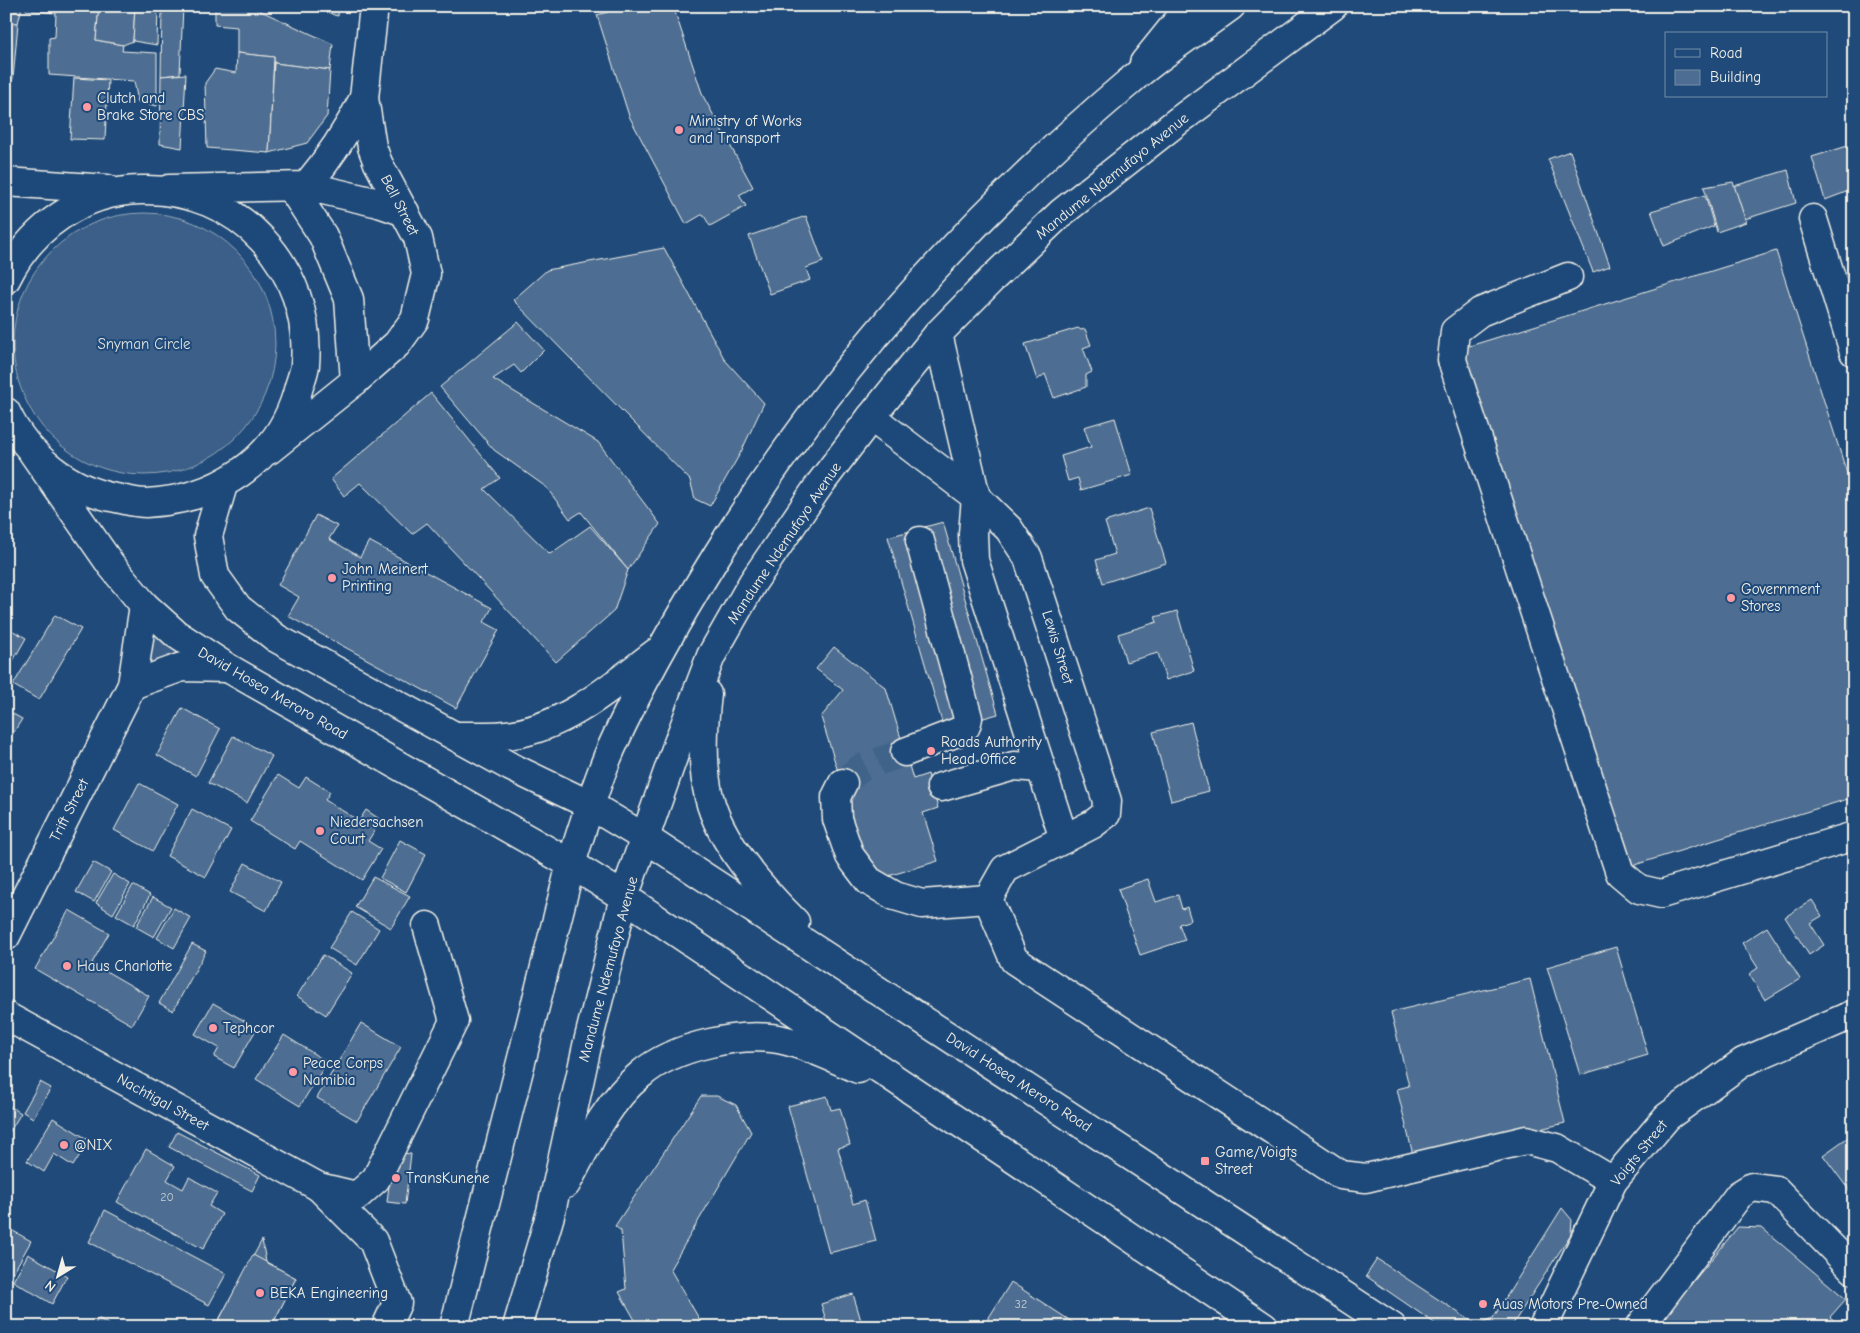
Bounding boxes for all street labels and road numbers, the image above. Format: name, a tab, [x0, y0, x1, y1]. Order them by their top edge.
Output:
street label: Mandume Ndemufayo Avenue	[1032, 109, 1192, 243]
street label: Bell Street	[377, 172, 423, 239]
street label: Mandume Ndemufayo Avenue	[723, 458, 845, 627]
street label: Lewis Street	[1038, 608, 1078, 687]
street label: David Hosea Meroro Road	[195, 643, 351, 743]
street label: Trift Street	[45, 775, 93, 844]
street label: Mandume Ndemufayo Avenue	[575, 874, 642, 1064]
street label: David Hosea Meroro Road	[943, 1028, 1095, 1136]
street label: Nachtigal Street	[114, 1069, 213, 1135]
street label: Voigts Street	[1607, 1116, 1671, 1190]

